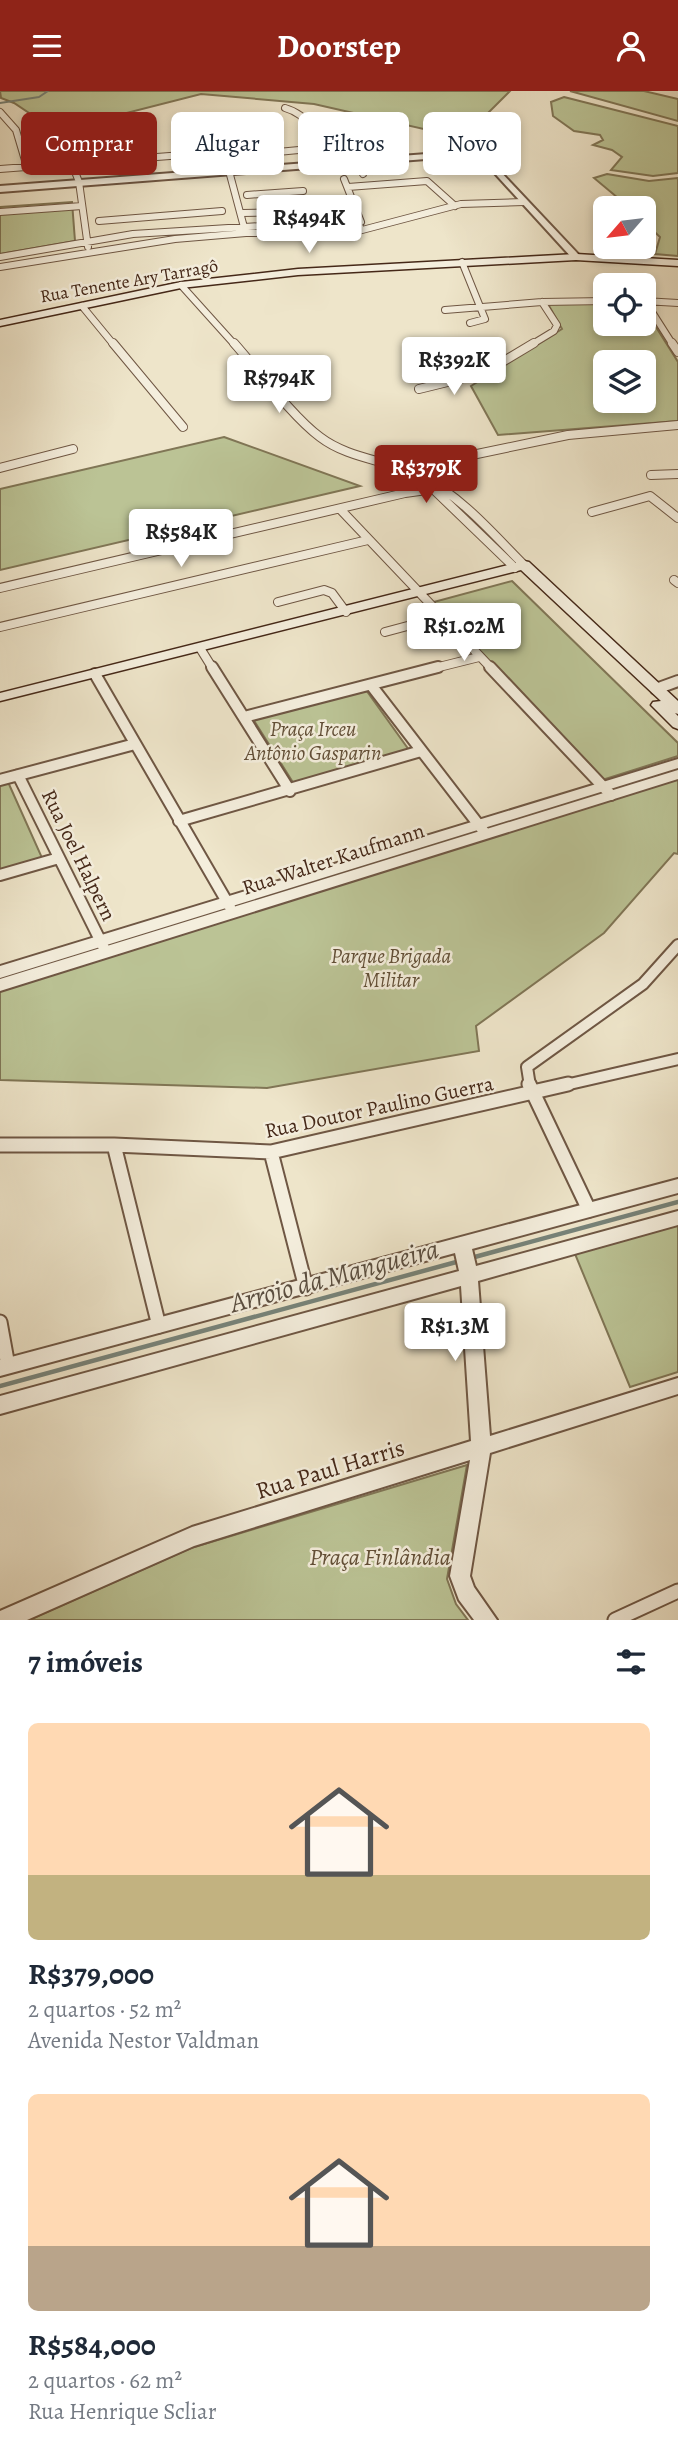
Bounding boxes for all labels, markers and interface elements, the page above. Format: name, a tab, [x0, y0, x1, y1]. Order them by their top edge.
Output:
text: Doorstep	[277, 24, 401, 68]
icon: menu	[28, 27, 66, 65]
icon: person	[612, 27, 650, 65]
chip: Comprar	[21, 112, 157, 175]
chip: Alugar	[171, 112, 284, 175]
chip: Filtros	[298, 112, 409, 175]
chip: Novo	[423, 112, 521, 175]
pin: R$494K	[252, 195, 366, 255]
north arrow	[593, 196, 656, 259]
map controls	[593, 196, 656, 413]
text: R$494K	[273, 202, 345, 233]
street label: Rua Tenente Ary Tarragô	[38, 254, 220, 308]
button: locate	[593, 273, 656, 336]
pin: R$392K	[397, 337, 511, 397]
text: R$392K	[418, 344, 490, 375]
button: layers	[593, 350, 656, 413]
pin: R$794K	[222, 355, 336, 415]
text: R$794K	[243, 362, 315, 393]
pin: R$379K	[369, 445, 483, 505]
text: R$379K	[391, 452, 461, 483]
pin: R$584K	[124, 510, 238, 569]
text: R$584K	[145, 516, 217, 547]
pin: R$1.02M	[399, 603, 529, 663]
text: R$1.02M	[423, 610, 505, 641]
park label: Praça Irceu Antônio Gasparin	[244, 715, 381, 767]
street label: Rua Joel Halpern	[35, 785, 123, 925]
street label: Rua Walter Kaufmann	[238, 816, 428, 902]
park label: Parque Brigada Militar	[331, 942, 452, 994]
street label: Rua Doutor Paulino Guerra	[262, 1069, 496, 1145]
water label: Arroio da Mangueira	[224, 1230, 443, 1323]
pin: R$1.3M	[398, 1303, 512, 1363]
text: R$1.3M	[420, 1310, 490, 1341]
street label: Rua Paul Harris	[252, 1431, 408, 1507]
park label: Praça Finlândia	[309, 1541, 451, 1573]
text: 7 imóveis	[28, 1642, 143, 1682]
icon: filters	[612, 1643, 650, 1681]
icon: home	[276, 1769, 402, 1895]
text: R$379,000	[28, 1954, 154, 1994]
text: 2 quartos · 52 m²	[28, 1994, 181, 2025]
text: Avenida Nestor Valdman	[28, 2025, 259, 2056]
icon: home	[276, 2140, 402, 2266]
text: R$584,000	[28, 2325, 156, 2365]
text: 2 quartos · 62 m²	[28, 2365, 182, 2396]
text: Rua Henrique Scliar	[28, 2396, 216, 2427]

